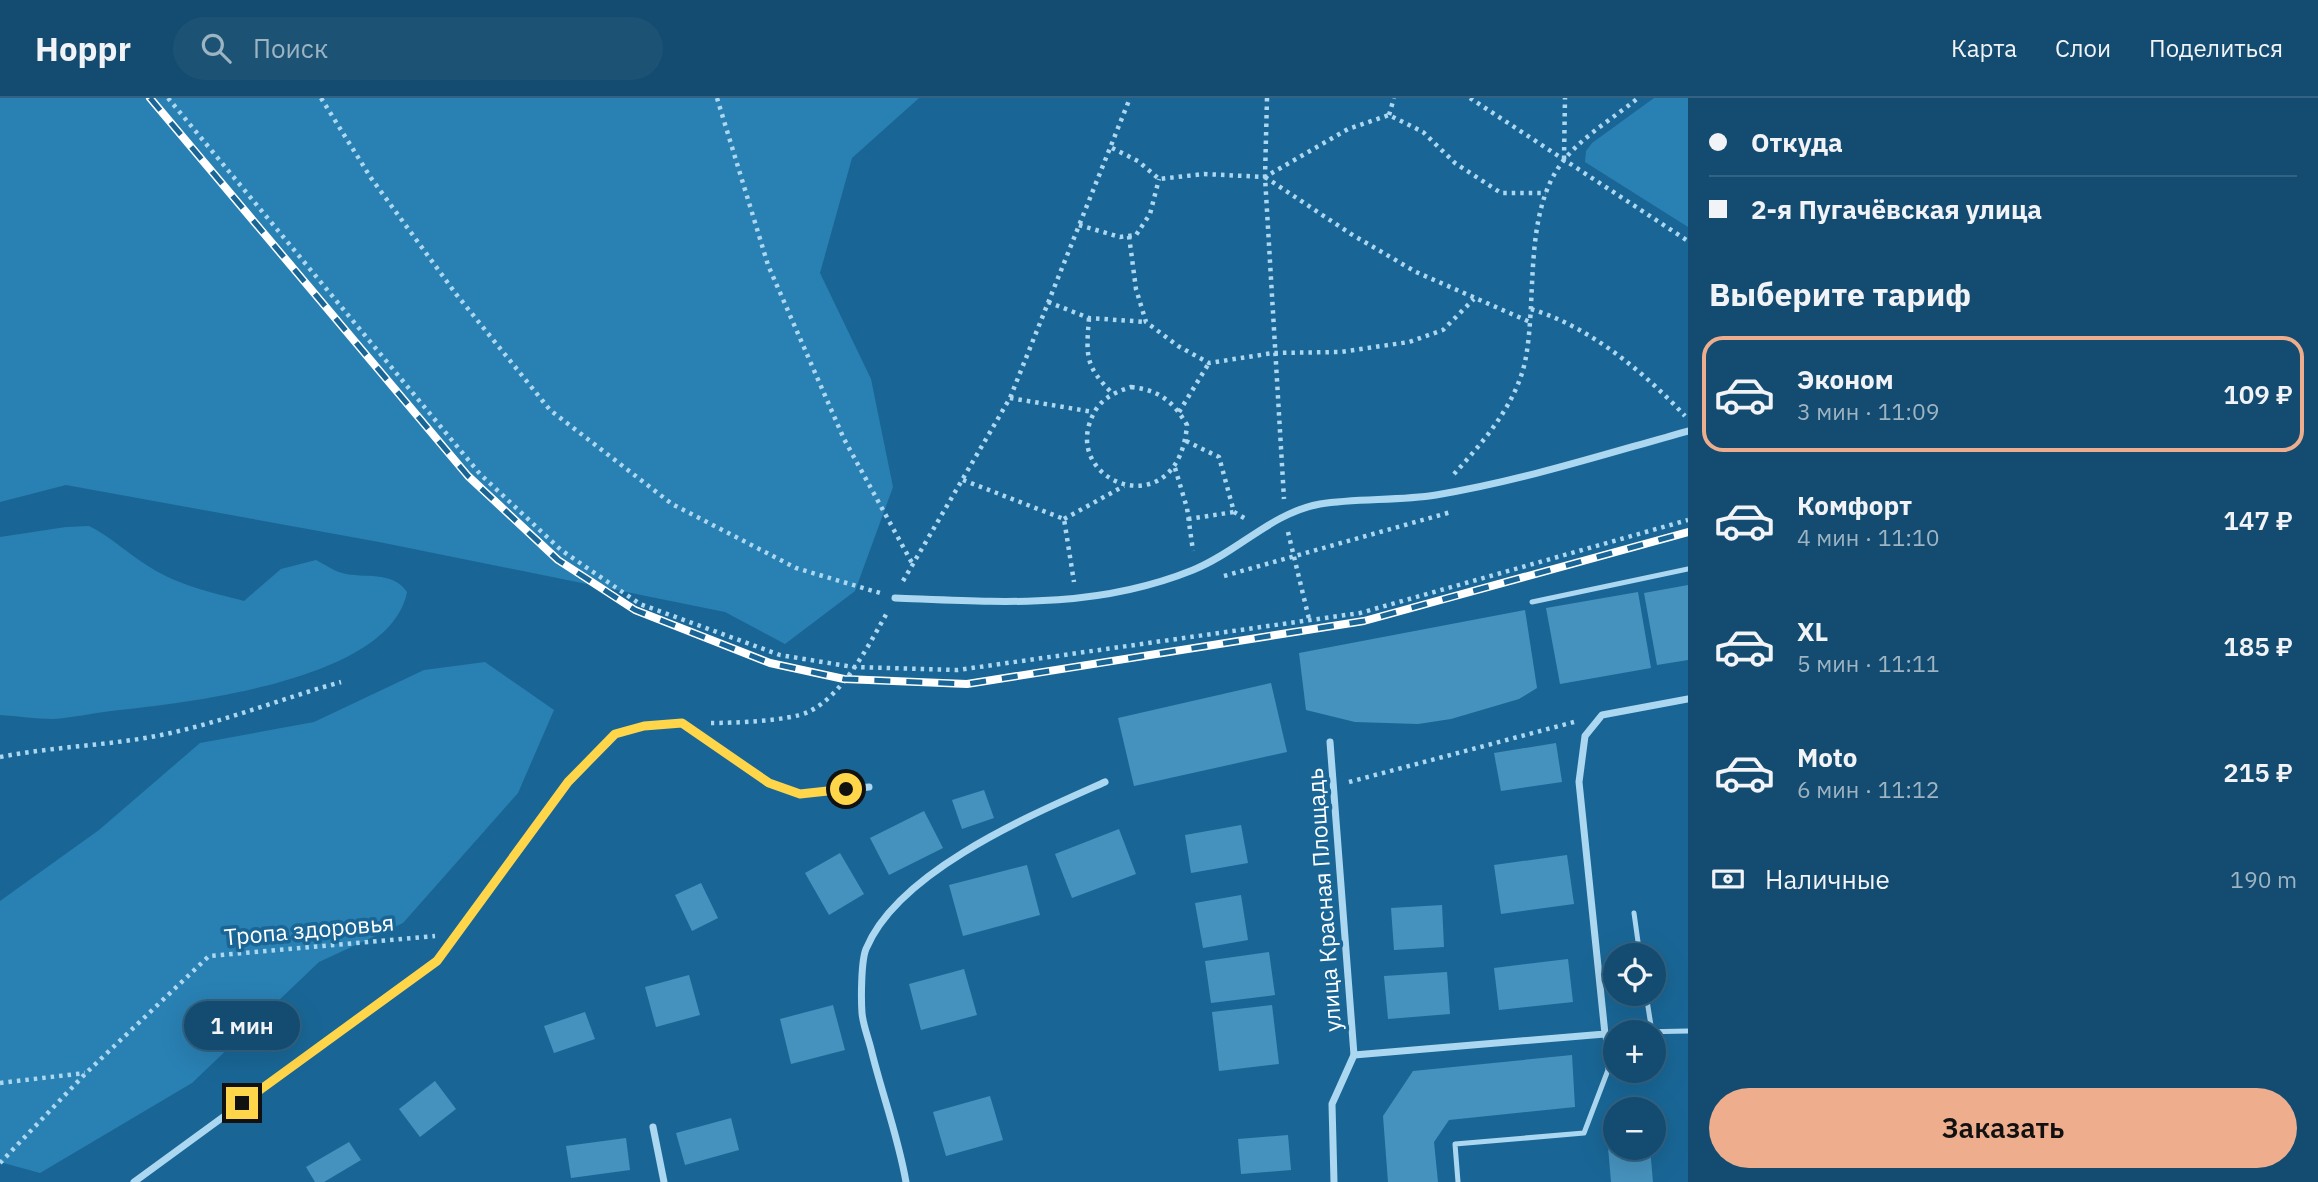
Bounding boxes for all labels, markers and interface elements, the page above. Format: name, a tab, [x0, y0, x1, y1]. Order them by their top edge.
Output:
search box	[173, 17, 663, 80]
text: Hoppr	[35, 27, 131, 70]
icon: search	[197, 29, 235, 67]
text: Поиск	[253, 31, 328, 65]
text: Карта	[1951, 32, 2017, 64]
text: Слои	[2055, 32, 2111, 64]
text: Поделиться	[2149, 32, 2283, 64]
text: Откуда	[1751, 125, 1843, 159]
text: 2-я Пугачёвская улица	[1751, 192, 2042, 226]
text: Выберите тариф	[1709, 273, 1971, 315]
text: Эконом	[1797, 362, 1894, 396]
icon: car	[1713, 363, 1776, 426]
text: 109 ₽	[2223, 377, 2293, 411]
text: 3 мин · 11:09	[1797, 396, 1940, 426]
text: Комфорт	[1797, 488, 1912, 522]
icon: car	[1713, 489, 1776, 552]
text: 147 ₽	[2223, 503, 2293, 537]
text: 4 мин · 11:10	[1797, 522, 1940, 552]
text: XL	[1797, 614, 1828, 648]
icon: car	[1713, 615, 1776, 678]
text: 185 ₽	[2223, 629, 2293, 663]
text: 5 мин · 11:11	[1797, 648, 1940, 678]
text: Moto	[1797, 740, 1857, 774]
icon: car	[1713, 741, 1776, 804]
text: 215 ₽	[2223, 755, 2293, 789]
street label: улица Красная Площадь	[1299, 767, 1347, 1033]
route start	[830, 773, 862, 805]
text: 6 мин · 11:12	[1797, 774, 1940, 804]
icon: cash	[1709, 860, 1747, 898]
text: Наличные	[1765, 862, 1890, 896]
text: 190 m	[2230, 864, 2297, 894]
street label: Тропа здоровья	[223, 907, 395, 951]
map controls	[1603, 943, 1666, 1160]
button: locate	[1603, 943, 1666, 1006]
callout: 1 мин	[184, 1002, 300, 1051]
text: 1 мин	[210, 1010, 274, 1040]
button: +	[1603, 1020, 1666, 1083]
route end	[226, 1087, 258, 1119]
button: Заказать	[1709, 1088, 2297, 1168]
button: −	[1603, 1097, 1666, 1160]

